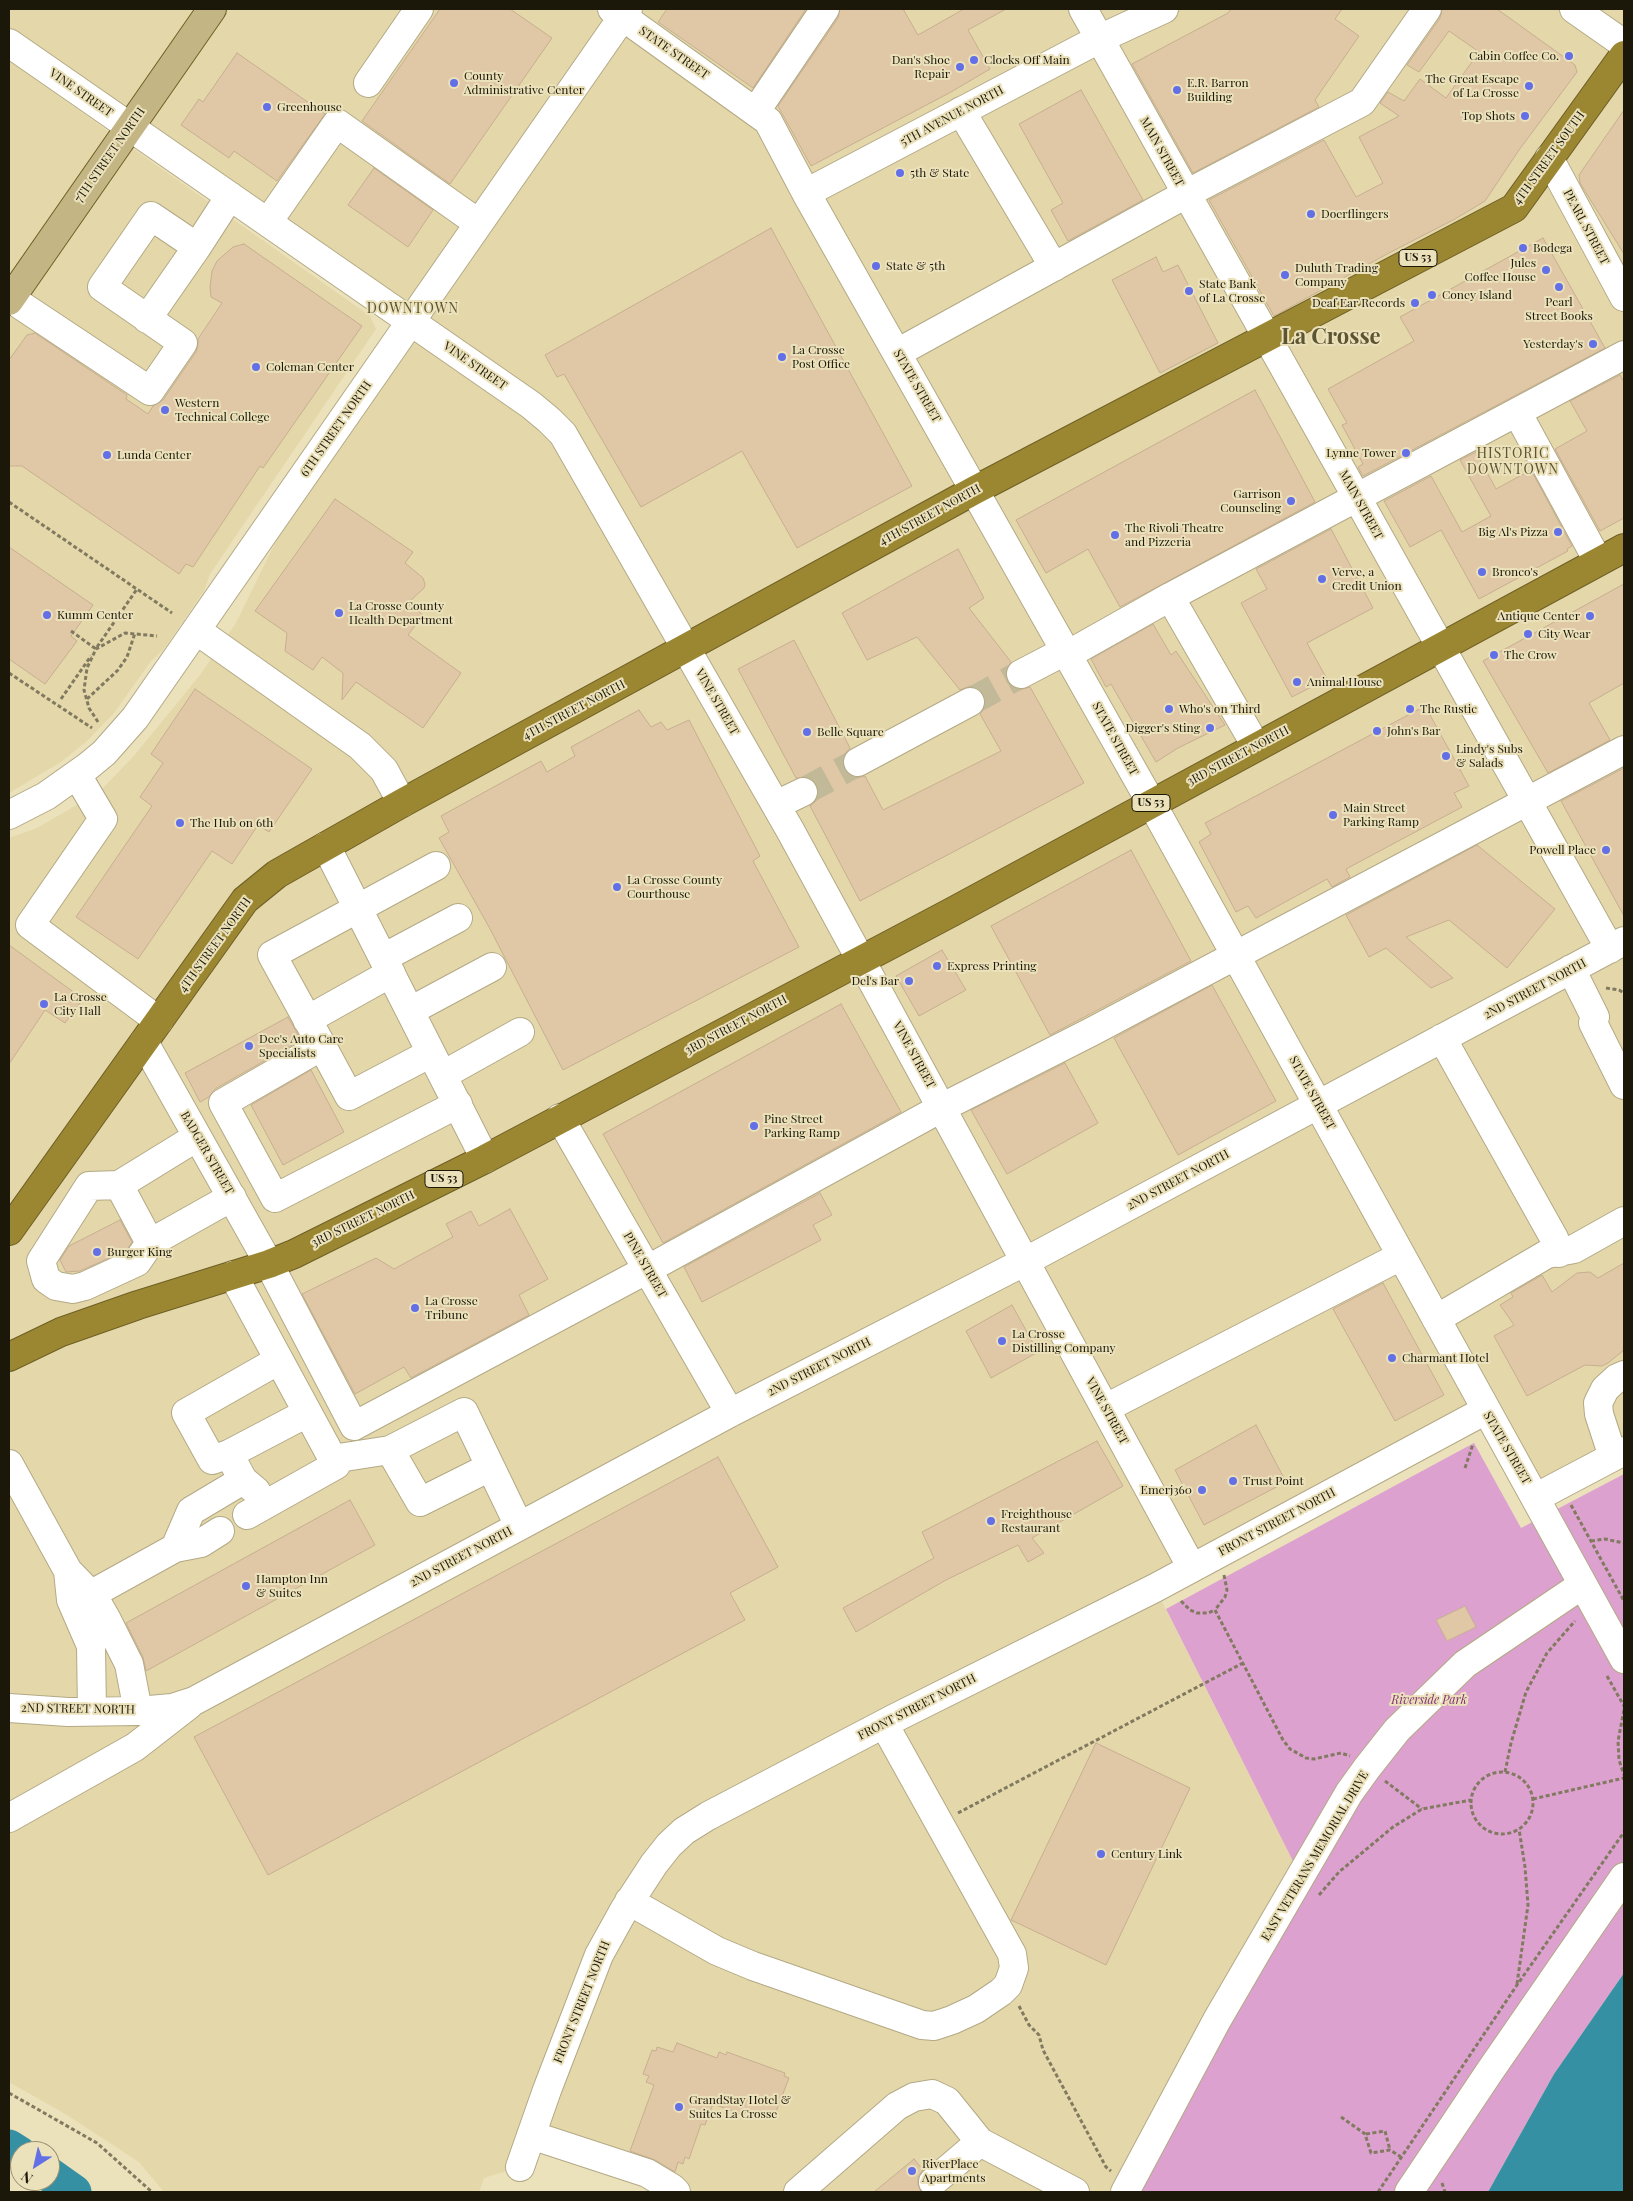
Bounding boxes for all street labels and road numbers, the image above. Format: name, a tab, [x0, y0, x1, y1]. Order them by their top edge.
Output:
street label: STATE STREET	[636, 24, 712, 82]
street label: VINE STREET	[46, 66, 116, 120]
street label: 5TH AVENUE NORTH	[898, 83, 1006, 149]
street label: 7TH STREET NORTH	[72, 105, 148, 205]
street label: 4TH STREET SOUTH	[1510, 108, 1588, 208]
street label: MAIN STREET	[1137, 115, 1187, 189]
street label: PEARL STREET	[1560, 187, 1612, 267]
road number: US 53	[1399, 250, 1437, 266]
street label: VINE STREET	[440, 339, 510, 393]
street label: STATE STREET	[890, 347, 944, 425]
street label: 6TH STREET NORTH	[297, 378, 375, 480]
street label: MAIN STREET	[1336, 468, 1386, 542]
street label: 4TH STREET NORTH	[877, 481, 983, 549]
street label: VINE STREET	[692, 666, 742, 738]
street label: 4TH STREET NORTH	[520, 677, 628, 743]
street label: STATE STREET	[1089, 700, 1141, 778]
street label: 3RD STREET NORTH	[1185, 723, 1291, 789]
road number: US 53	[1132, 794, 1170, 811]
street label: 4TH STREET NORTH	[176, 895, 254, 995]
street label: 2ND STREET NORTH	[1481, 956, 1589, 1022]
street label: 3RD STREET NORTH	[683, 992, 789, 1058]
street label: VINE STREET	[890, 1019, 938, 1091]
street label: STATE STREET	[1286, 1054, 1338, 1132]
street label: BADGER STREET	[177, 1109, 237, 1197]
street label: 2ND STREET NORTH	[1124, 1147, 1232, 1213]
road number: US 53	[425, 1170, 463, 1188]
street label: 3RD STREET NORTH	[309, 1188, 417, 1250]
street label: PINE STREET	[620, 1230, 670, 1300]
street label: 2ND STREET NORTH	[765, 1335, 873, 1399]
street label: VINE STREET	[1083, 1375, 1131, 1447]
street label: STATE STREET	[1480, 1409, 1534, 1487]
street label: FRONT STREET NORTH	[1216, 1485, 1338, 1559]
street label: 2ND STREET NORTH	[407, 1524, 515, 1590]
street label: FRONT STREET NORTH	[856, 1671, 978, 1743]
street label: 2ND STREET NORTH	[21, 1701, 135, 1717]
street label: EAST VETERANS MEMORIAL DRIVE	[1258, 1768, 1372, 1944]
street label: FRONT STREET NORTH	[551, 1939, 613, 2065]

